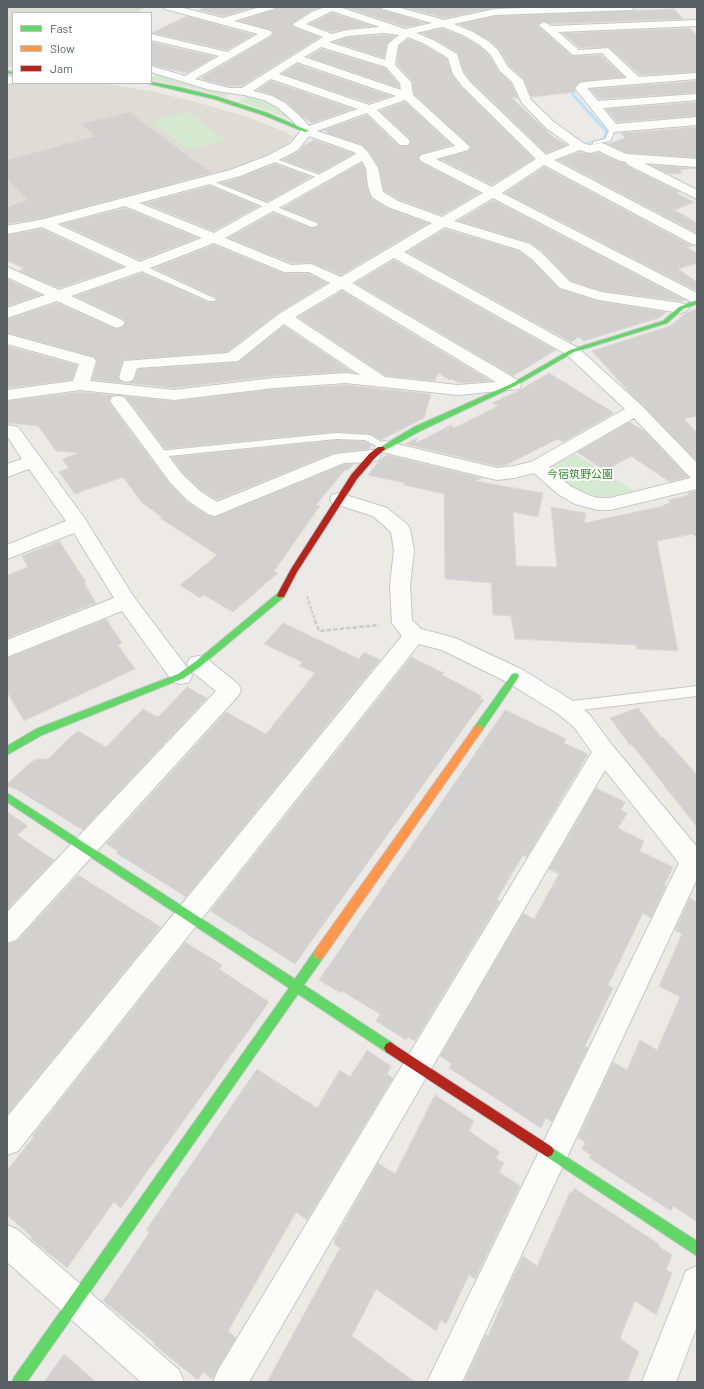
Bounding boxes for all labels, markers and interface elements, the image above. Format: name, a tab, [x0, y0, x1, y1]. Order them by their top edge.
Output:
legend	[12, 12, 152, 84]
text: Fast	[50, 21, 73, 35]
text: Slow	[50, 41, 75, 55]
text: Jam	[50, 61, 73, 75]
park label: 今宿筑野公園	[547, 467, 613, 481]

